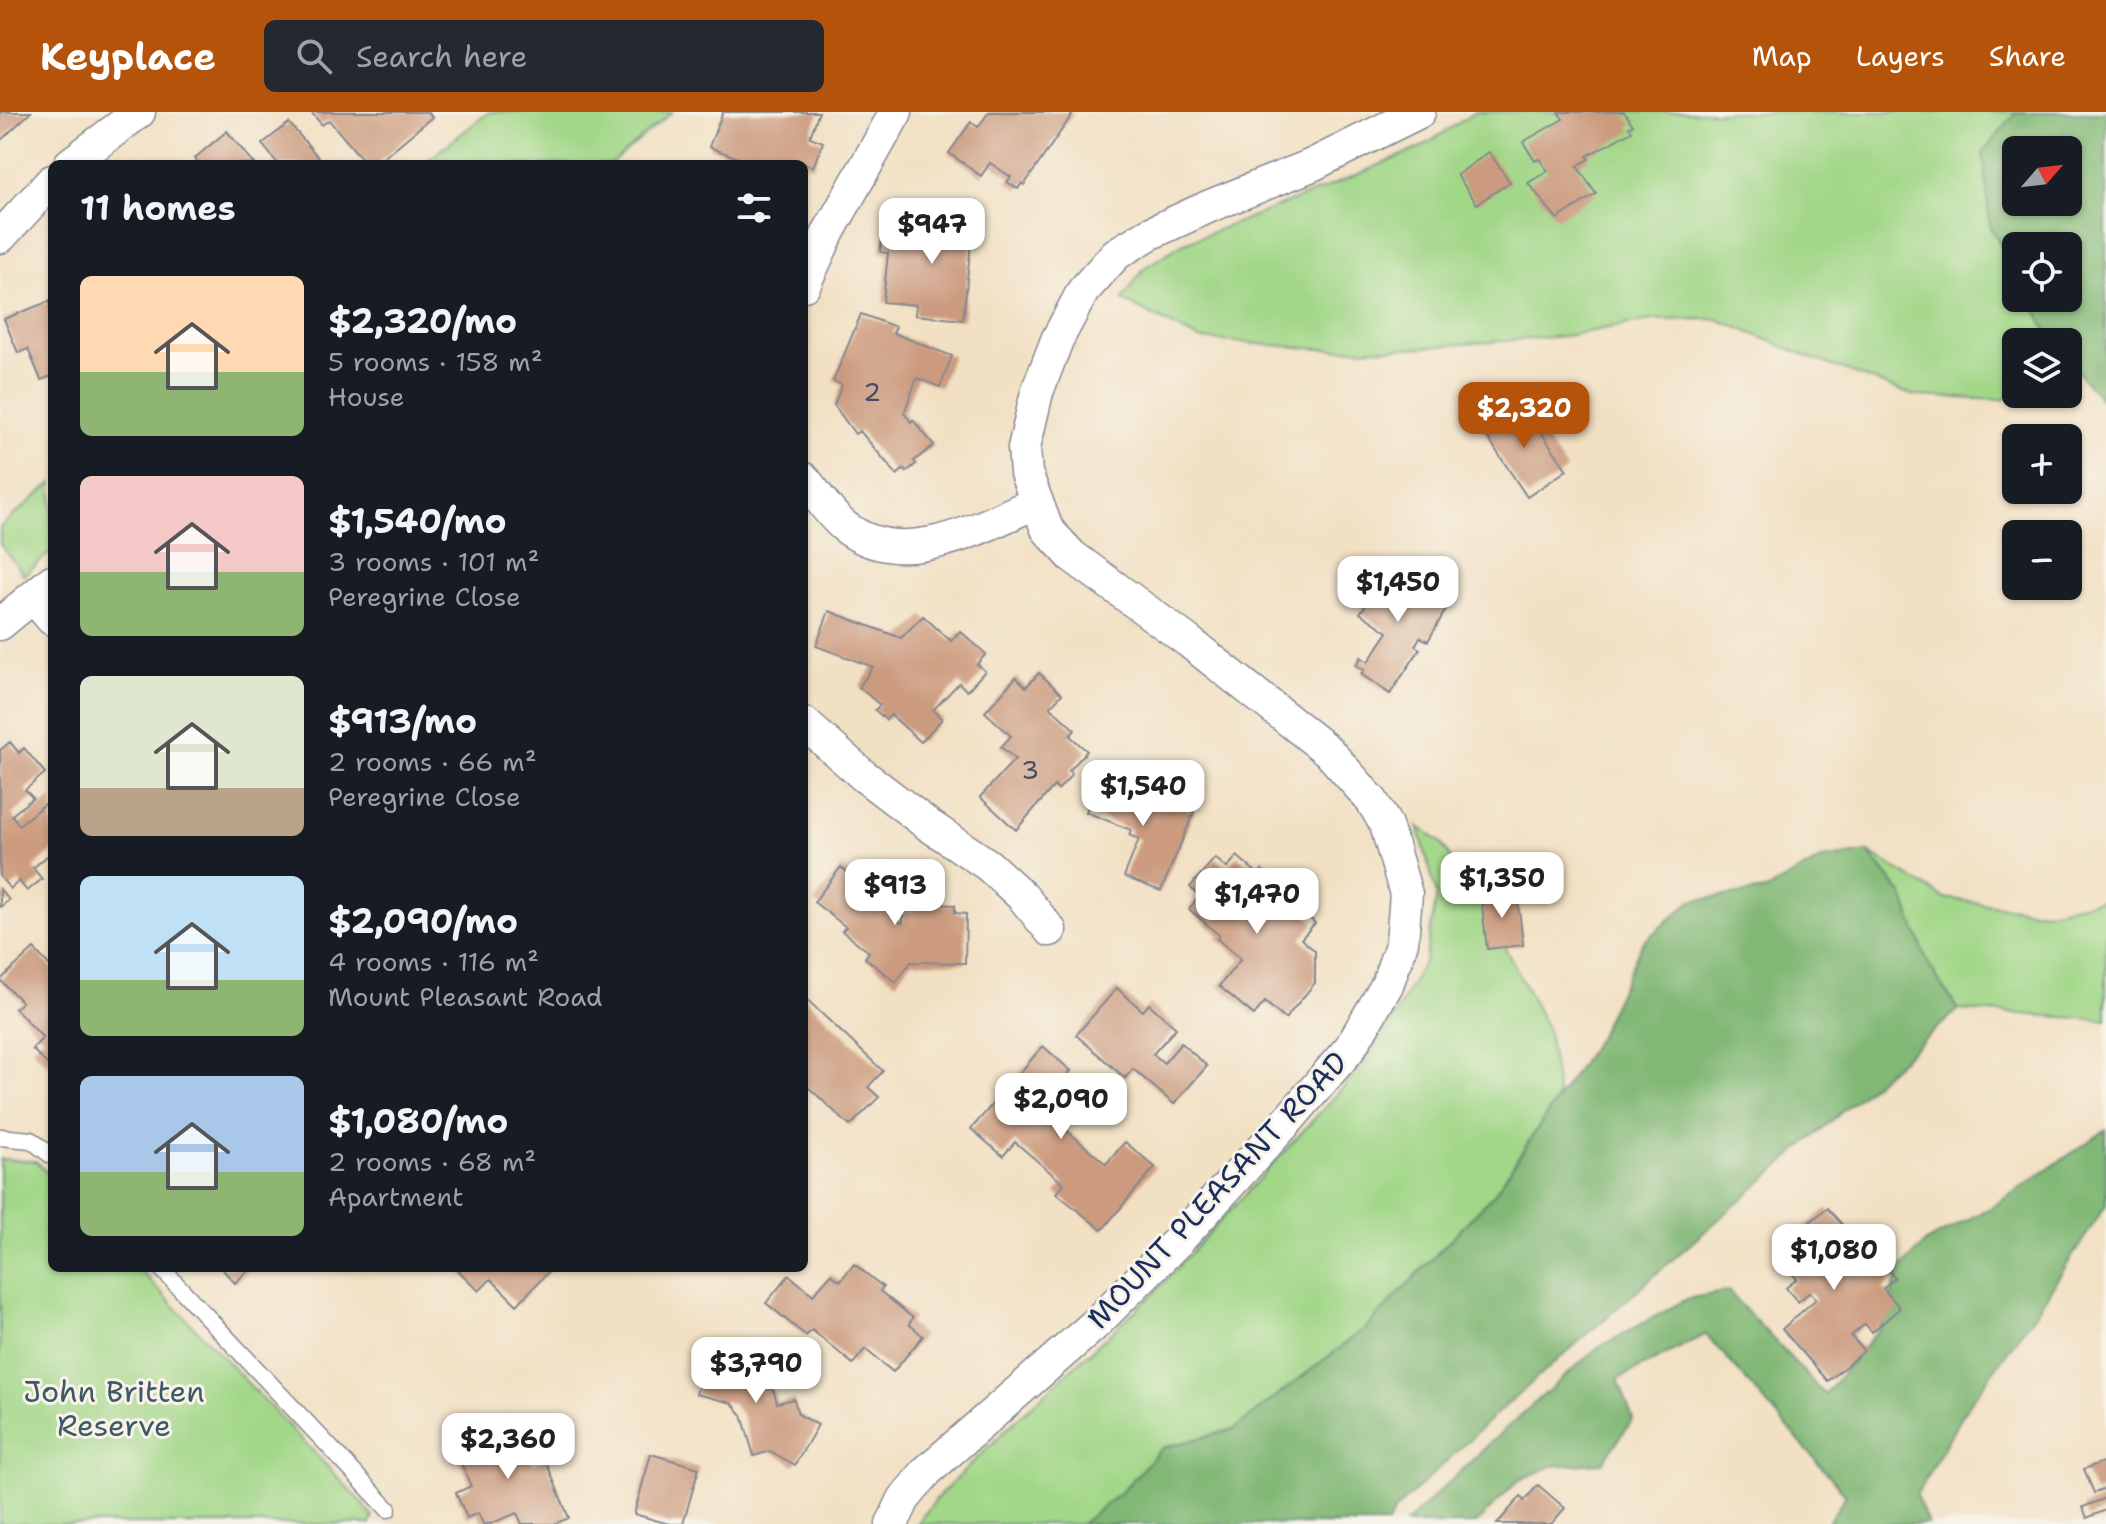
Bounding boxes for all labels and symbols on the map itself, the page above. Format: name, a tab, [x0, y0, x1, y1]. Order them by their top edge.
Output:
north arrow	[2002, 136, 2082, 216]
pin: $947	[885, 198, 979, 266]
house number: 2	[863, 374, 881, 409]
pin: $2,320	[1459, 382, 1589, 450]
pin: $1,450	[1333, 556, 1463, 624]
house number: 3	[1021, 752, 1039, 787]
pin: $1,540	[1078, 760, 1208, 828]
pin: $1,350	[1437, 852, 1567, 920]
pin: $913	[848, 859, 942, 927]
pin: $1,470	[1192, 868, 1322, 936]
street label: MOUNT PLEASANT ROAD	[1077, 1042, 1357, 1338]
pin: $2,090	[996, 1073, 1126, 1141]
pin: $1,080	[1769, 1224, 1899, 1292]
pin: $3,790	[691, 1337, 821, 1405]
park label: John Britten Reserve	[23, 1371, 205, 1446]
pin: $2,360	[443, 1413, 573, 1481]

